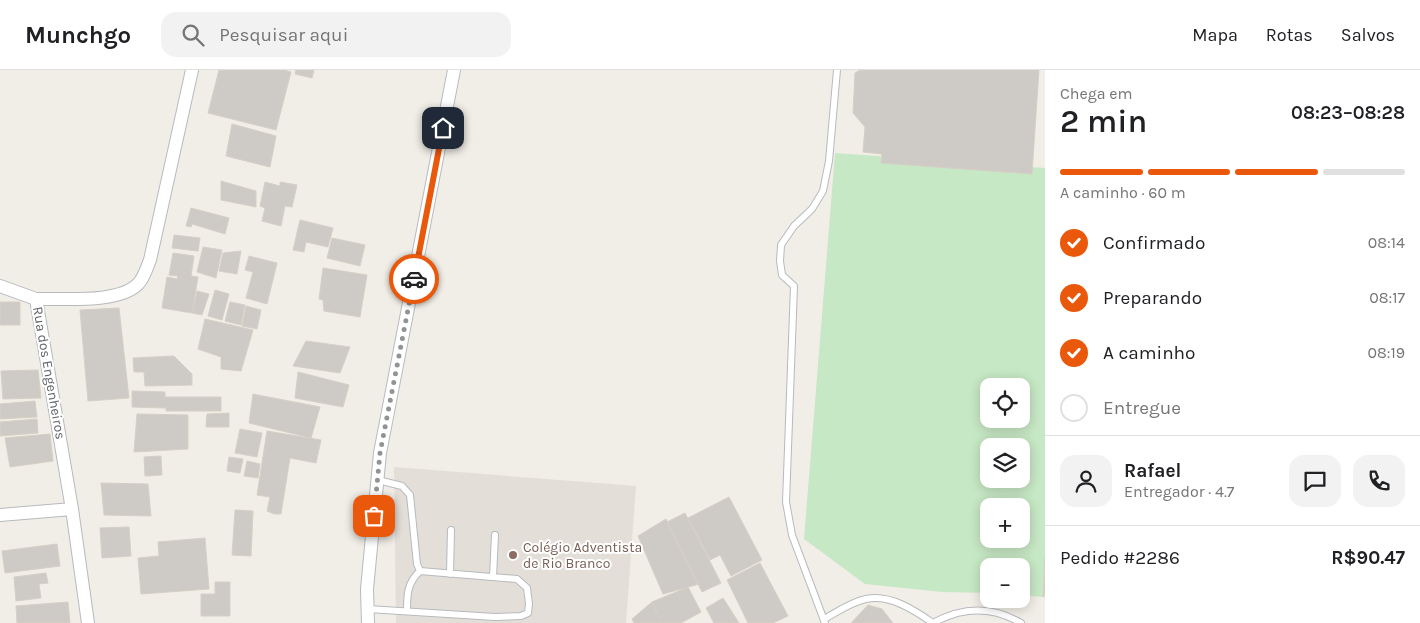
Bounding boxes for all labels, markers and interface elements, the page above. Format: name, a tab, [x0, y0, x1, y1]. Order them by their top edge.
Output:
search box	[161, 12, 511, 57]
text: Munchgo	[25, 21, 131, 49]
icon: search	[179, 21, 207, 49]
text: Pesquisar aqui	[219, 24, 348, 46]
text: Mapa	[1192, 24, 1238, 46]
text: Rotas	[1266, 24, 1313, 46]
text: Salvos	[1341, 24, 1395, 46]
text: Chega em	[1060, 84, 1133, 103]
text: 08:23–08:28	[1291, 102, 1405, 124]
text: 2 min	[1060, 103, 1147, 140]
pin	[422, 107, 464, 149]
icon: home	[429, 114, 457, 142]
text: A caminho · 60 m	[1060, 183, 1186, 202]
icon: check	[1060, 229, 1088, 257]
text: Confirmado	[1103, 232, 1205, 254]
text: 08:14	[1368, 233, 1405, 252]
courier	[389, 254, 439, 304]
icon: car	[400, 265, 428, 293]
icon: check	[1060, 284, 1088, 312]
text: Preparando	[1103, 287, 1202, 309]
text: 08:17	[1369, 288, 1405, 307]
street label: Rua dos Engenheiros	[29, 305, 69, 441]
icon: check	[1060, 339, 1088, 367]
text: A caminho	[1103, 342, 1195, 364]
text: 08:19	[1367, 343, 1405, 362]
map controls	[980, 378, 1030, 608]
button: locate	[980, 378, 1030, 428]
text: Entregue	[1103, 397, 1181, 419]
button: layers	[980, 438, 1030, 488]
button: person	[1060, 455, 1112, 507]
button: chat	[1289, 455, 1341, 507]
button: phone	[1353, 455, 1405, 507]
text: Rafael	[1124, 460, 1181, 482]
text: Entregador · 4.7	[1124, 482, 1234, 501]
pin	[353, 495, 395, 537]
button: +	[980, 498, 1030, 548]
icon: bag	[360, 502, 388, 530]
place label: Colégio Adventista de Rio Branco	[523, 539, 642, 572]
text: Pedido #2286	[1060, 547, 1180, 569]
text: R$90.47	[1331, 547, 1405, 569]
marker: Colégio Adventista de Rio Branco	[507, 549, 519, 561]
button: −	[980, 558, 1030, 608]

